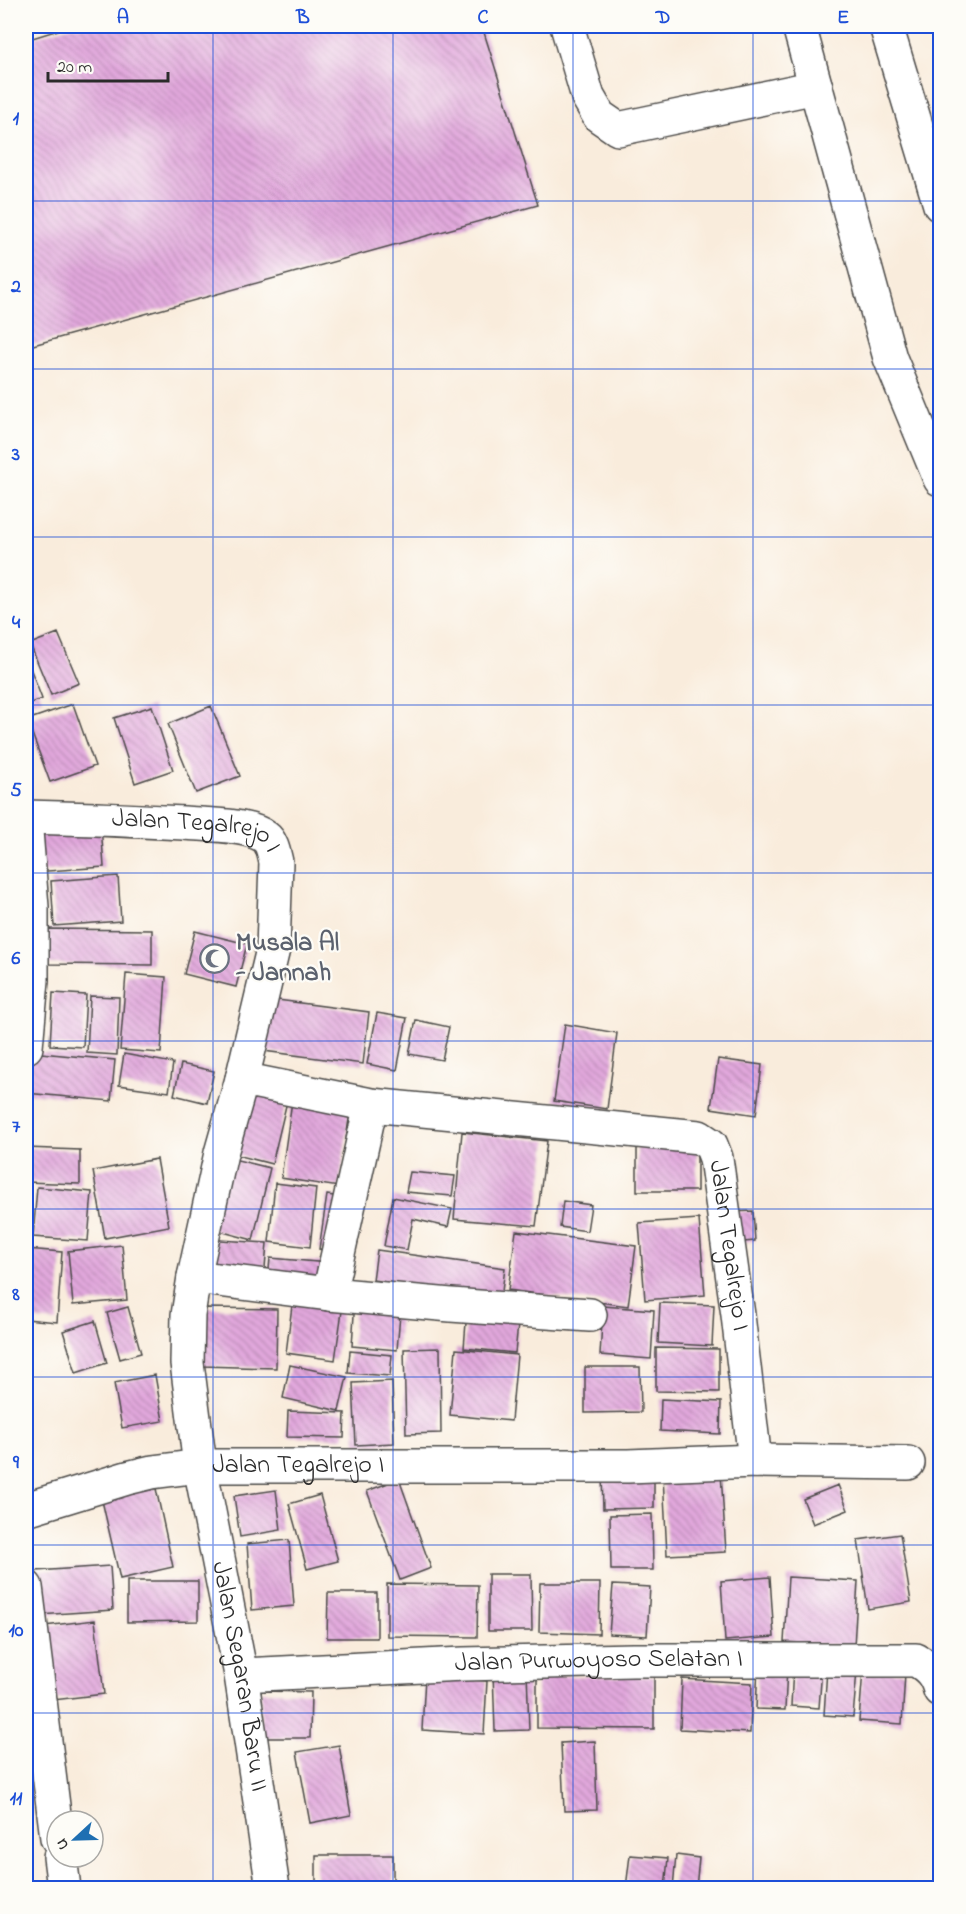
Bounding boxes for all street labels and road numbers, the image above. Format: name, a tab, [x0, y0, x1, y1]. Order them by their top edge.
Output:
street label: Jalan Tegalrejo I	[111, 801, 291, 858]
street label: Jalan Tegalrejo I	[698, 1158, 759, 1333]
street label: Jalan Tegalrejo I	[212, 1447, 384, 1485]
street label: Jalan Segaran Baru II	[200, 1558, 277, 1794]
street label: Jalan Purwoyoso Selatan I	[454, 1641, 743, 1683]

